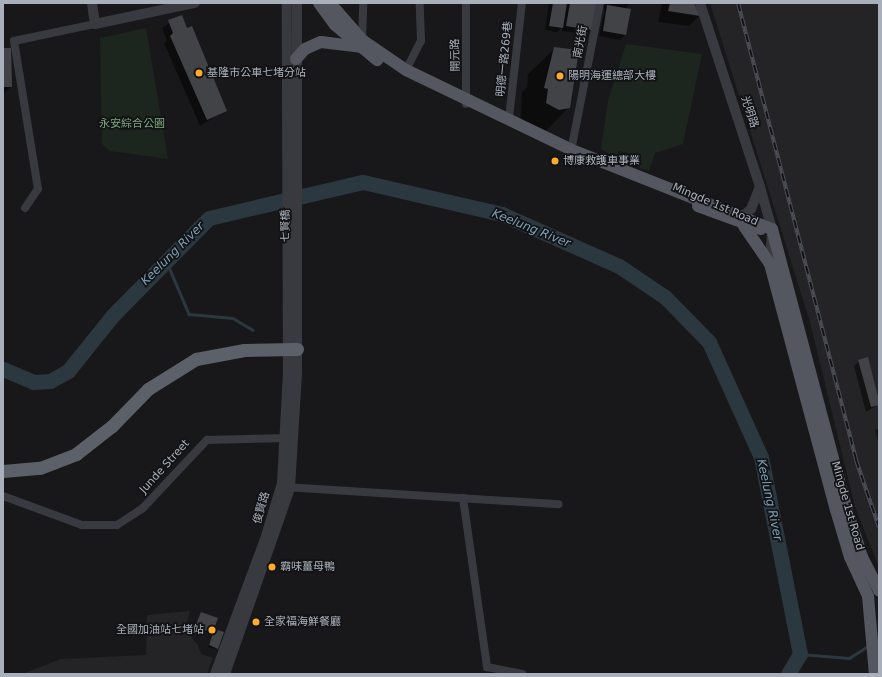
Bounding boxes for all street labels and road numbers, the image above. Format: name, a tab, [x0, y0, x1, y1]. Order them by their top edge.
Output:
street label: 明德一路269巷	[494, 21, 516, 97]
street label: 南光街	[571, 25, 591, 59]
street label: 開元路	[449, 38, 463, 72]
street label: 光明路	[738, 94, 760, 130]
street label: Mingde 1st Road	[670, 181, 760, 229]
street label: 七賢橋	[279, 210, 293, 242]
street label: Junde Street	[137, 437, 193, 497]
street label: Mingde 1st Road	[828, 460, 866, 552]
street label: 俊賢路	[251, 490, 273, 526]

